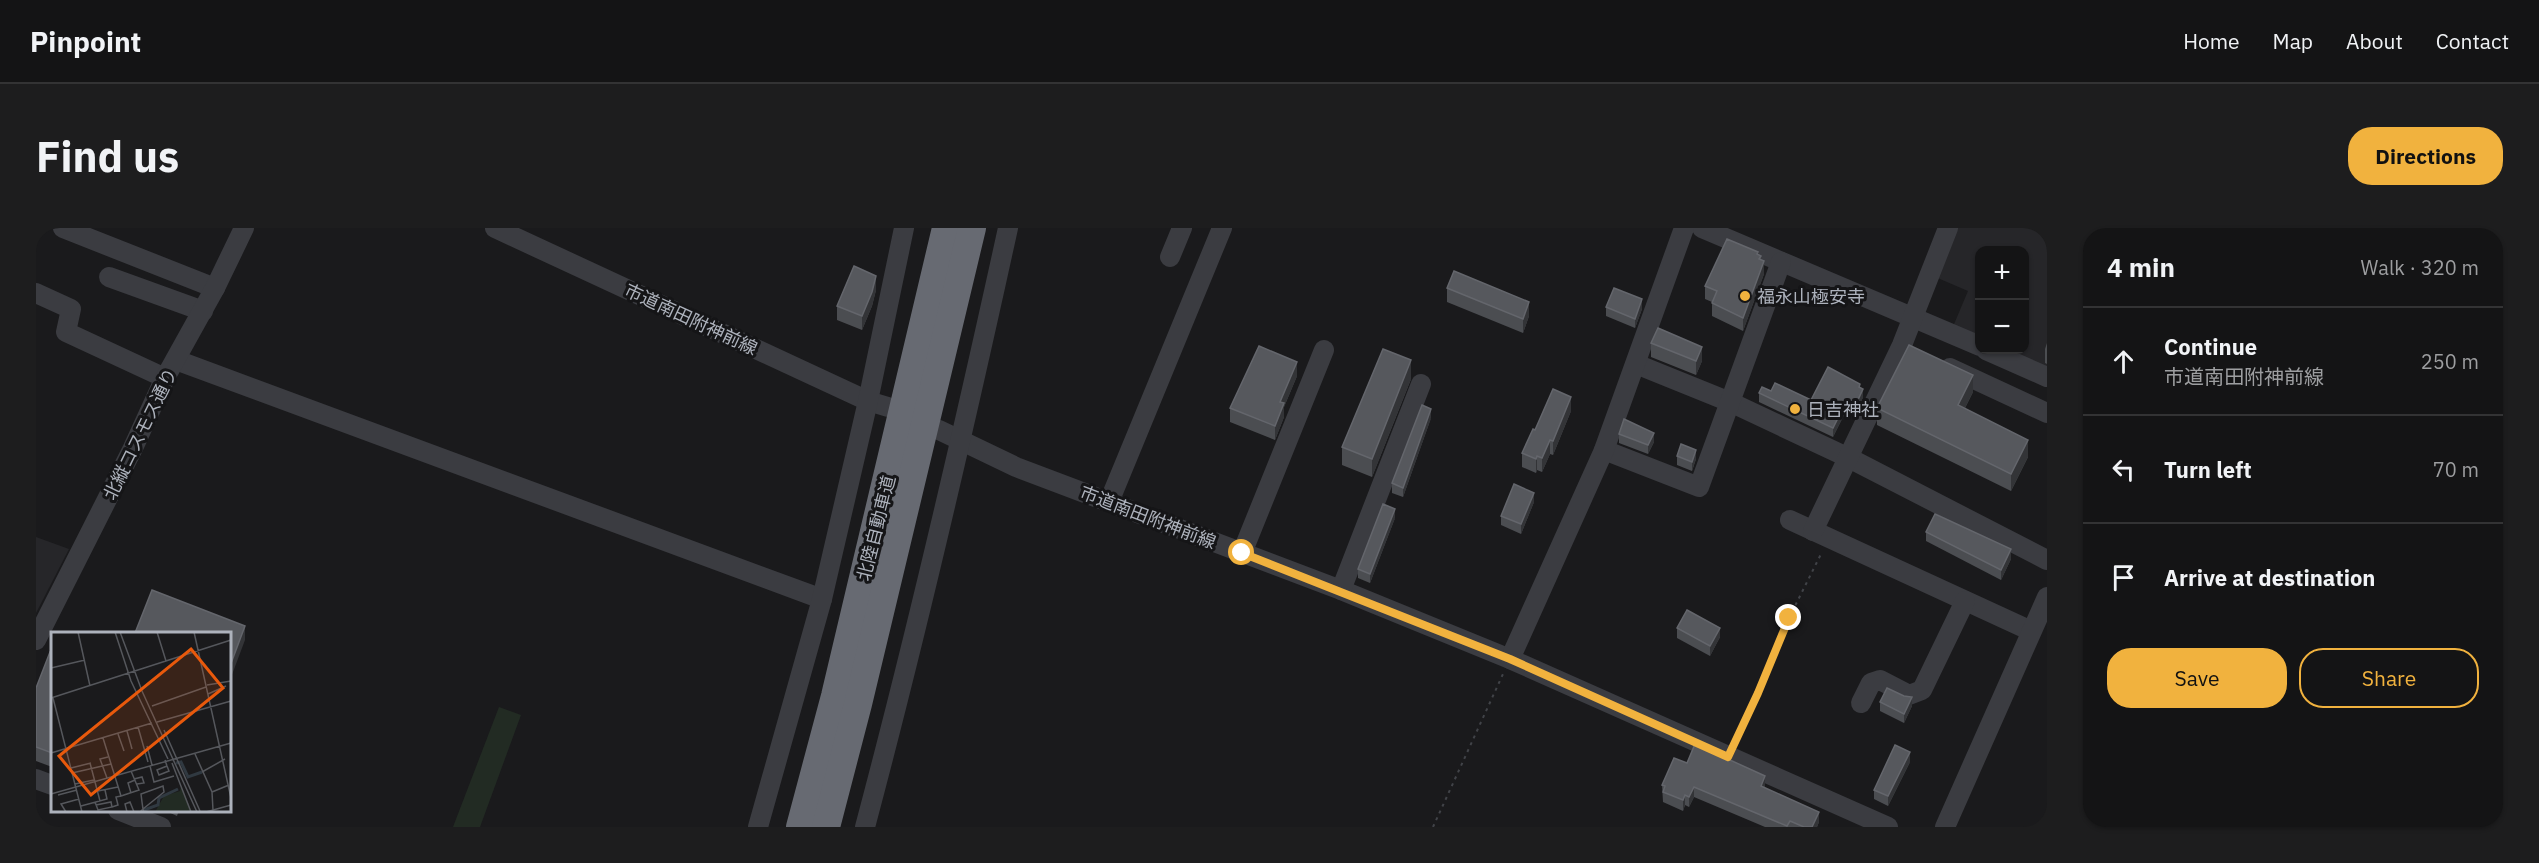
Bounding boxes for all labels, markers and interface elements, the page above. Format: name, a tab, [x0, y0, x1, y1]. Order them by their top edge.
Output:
text: Pinpoint	[30, 23, 141, 60]
text: Home	[2183, 27, 2240, 55]
text: Map	[2273, 27, 2313, 55]
text: About	[2346, 27, 2403, 55]
text: Contact	[2436, 27, 2509, 55]
button: Directions	[2348, 127, 2503, 185]
text: Find us	[36, 129, 179, 184]
map controls	[1975, 246, 2029, 354]
button: +	[1975, 246, 2029, 300]
text: 4 min	[2107, 250, 2175, 284]
text: Walk · 320 m	[2361, 254, 2479, 281]
street label: 市道南田附神前線	[621, 278, 761, 360]
place label: 福永山極安寺	[1757, 285, 1865, 308]
marker: 福永山極安寺	[1738, 289, 1752, 303]
button: −	[1975, 300, 2029, 354]
text: Continue	[2164, 332, 2257, 361]
icon: ahead	[2107, 345, 2140, 378]
text: 250 m	[2421, 348, 2479, 375]
text: 市道南田附神前線	[2164, 363, 2324, 390]
street label: 北縦コスモス通り	[98, 364, 182, 504]
place label: 日吉神社	[1807, 398, 1879, 421]
marker: 日吉神社	[1788, 402, 1802, 416]
icon: left	[2107, 453, 2140, 486]
text: Turn left	[2164, 455, 2252, 484]
text: 70 m	[2433, 456, 2479, 483]
street label: 北陸自動車道	[852, 473, 900, 583]
street label: 市道南田附神前線	[1077, 480, 1219, 554]
route start	[1228, 539, 1254, 565]
icon: arrive	[2107, 561, 2140, 594]
text: Arrive at destination	[2164, 563, 2375, 592]
route end	[1775, 604, 1801, 630]
inset map	[51, 632, 231, 812]
button: Save	[2107, 648, 2287, 708]
button: Share	[2299, 648, 2479, 708]

